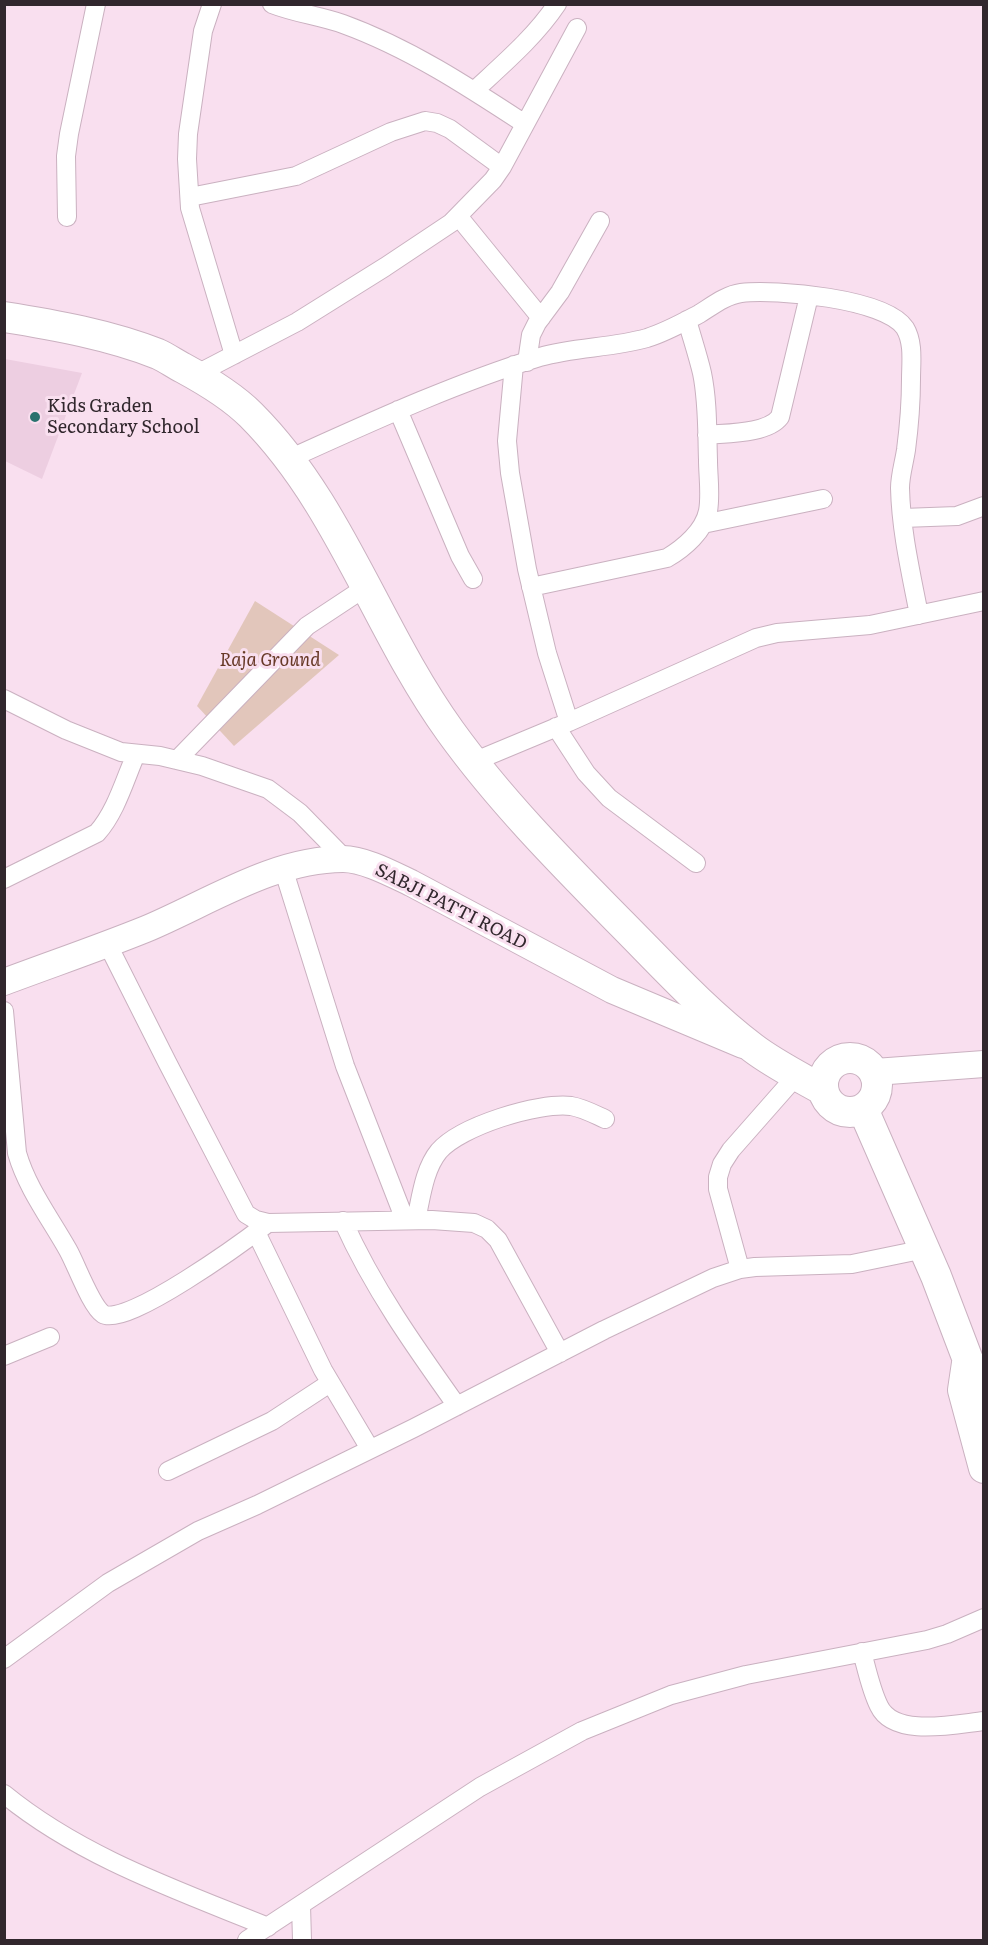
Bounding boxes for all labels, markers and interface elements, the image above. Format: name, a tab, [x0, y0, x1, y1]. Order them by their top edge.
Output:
place label: Kids Graden Secondary School	[47, 396, 199, 438]
marker: Kids Graden Secondary School	[28, 410, 42, 424]
park label: Raja Ground	[219, 650, 321, 672]
street label: SABJI PATTI ROAD	[372, 859, 530, 955]

